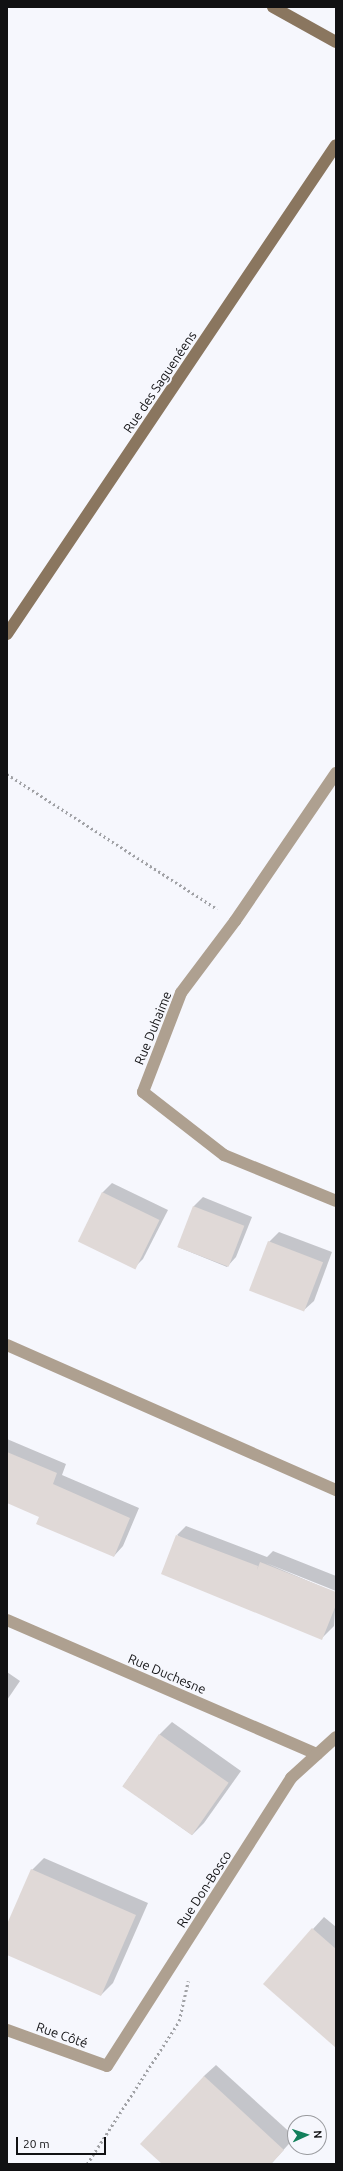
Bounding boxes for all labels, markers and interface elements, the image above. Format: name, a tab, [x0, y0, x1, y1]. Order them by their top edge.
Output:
street label: Rue des Saguenéens	[120, 328, 200, 436]
street label: Rue Duhaime	[131, 989, 175, 1067]
street label: Rue Duchesne	[126, 1651, 208, 1697]
street label: Rue Don-Bosco	[173, 1848, 235, 1930]
street label: Rue Côté	[34, 2019, 90, 2051]
north arrow	[287, 2115, 327, 2155]
scale bar	[18, 2129, 108, 2155]
text: N	[312, 2130, 324, 2139]
text: 20 m	[23, 2137, 50, 2150]

